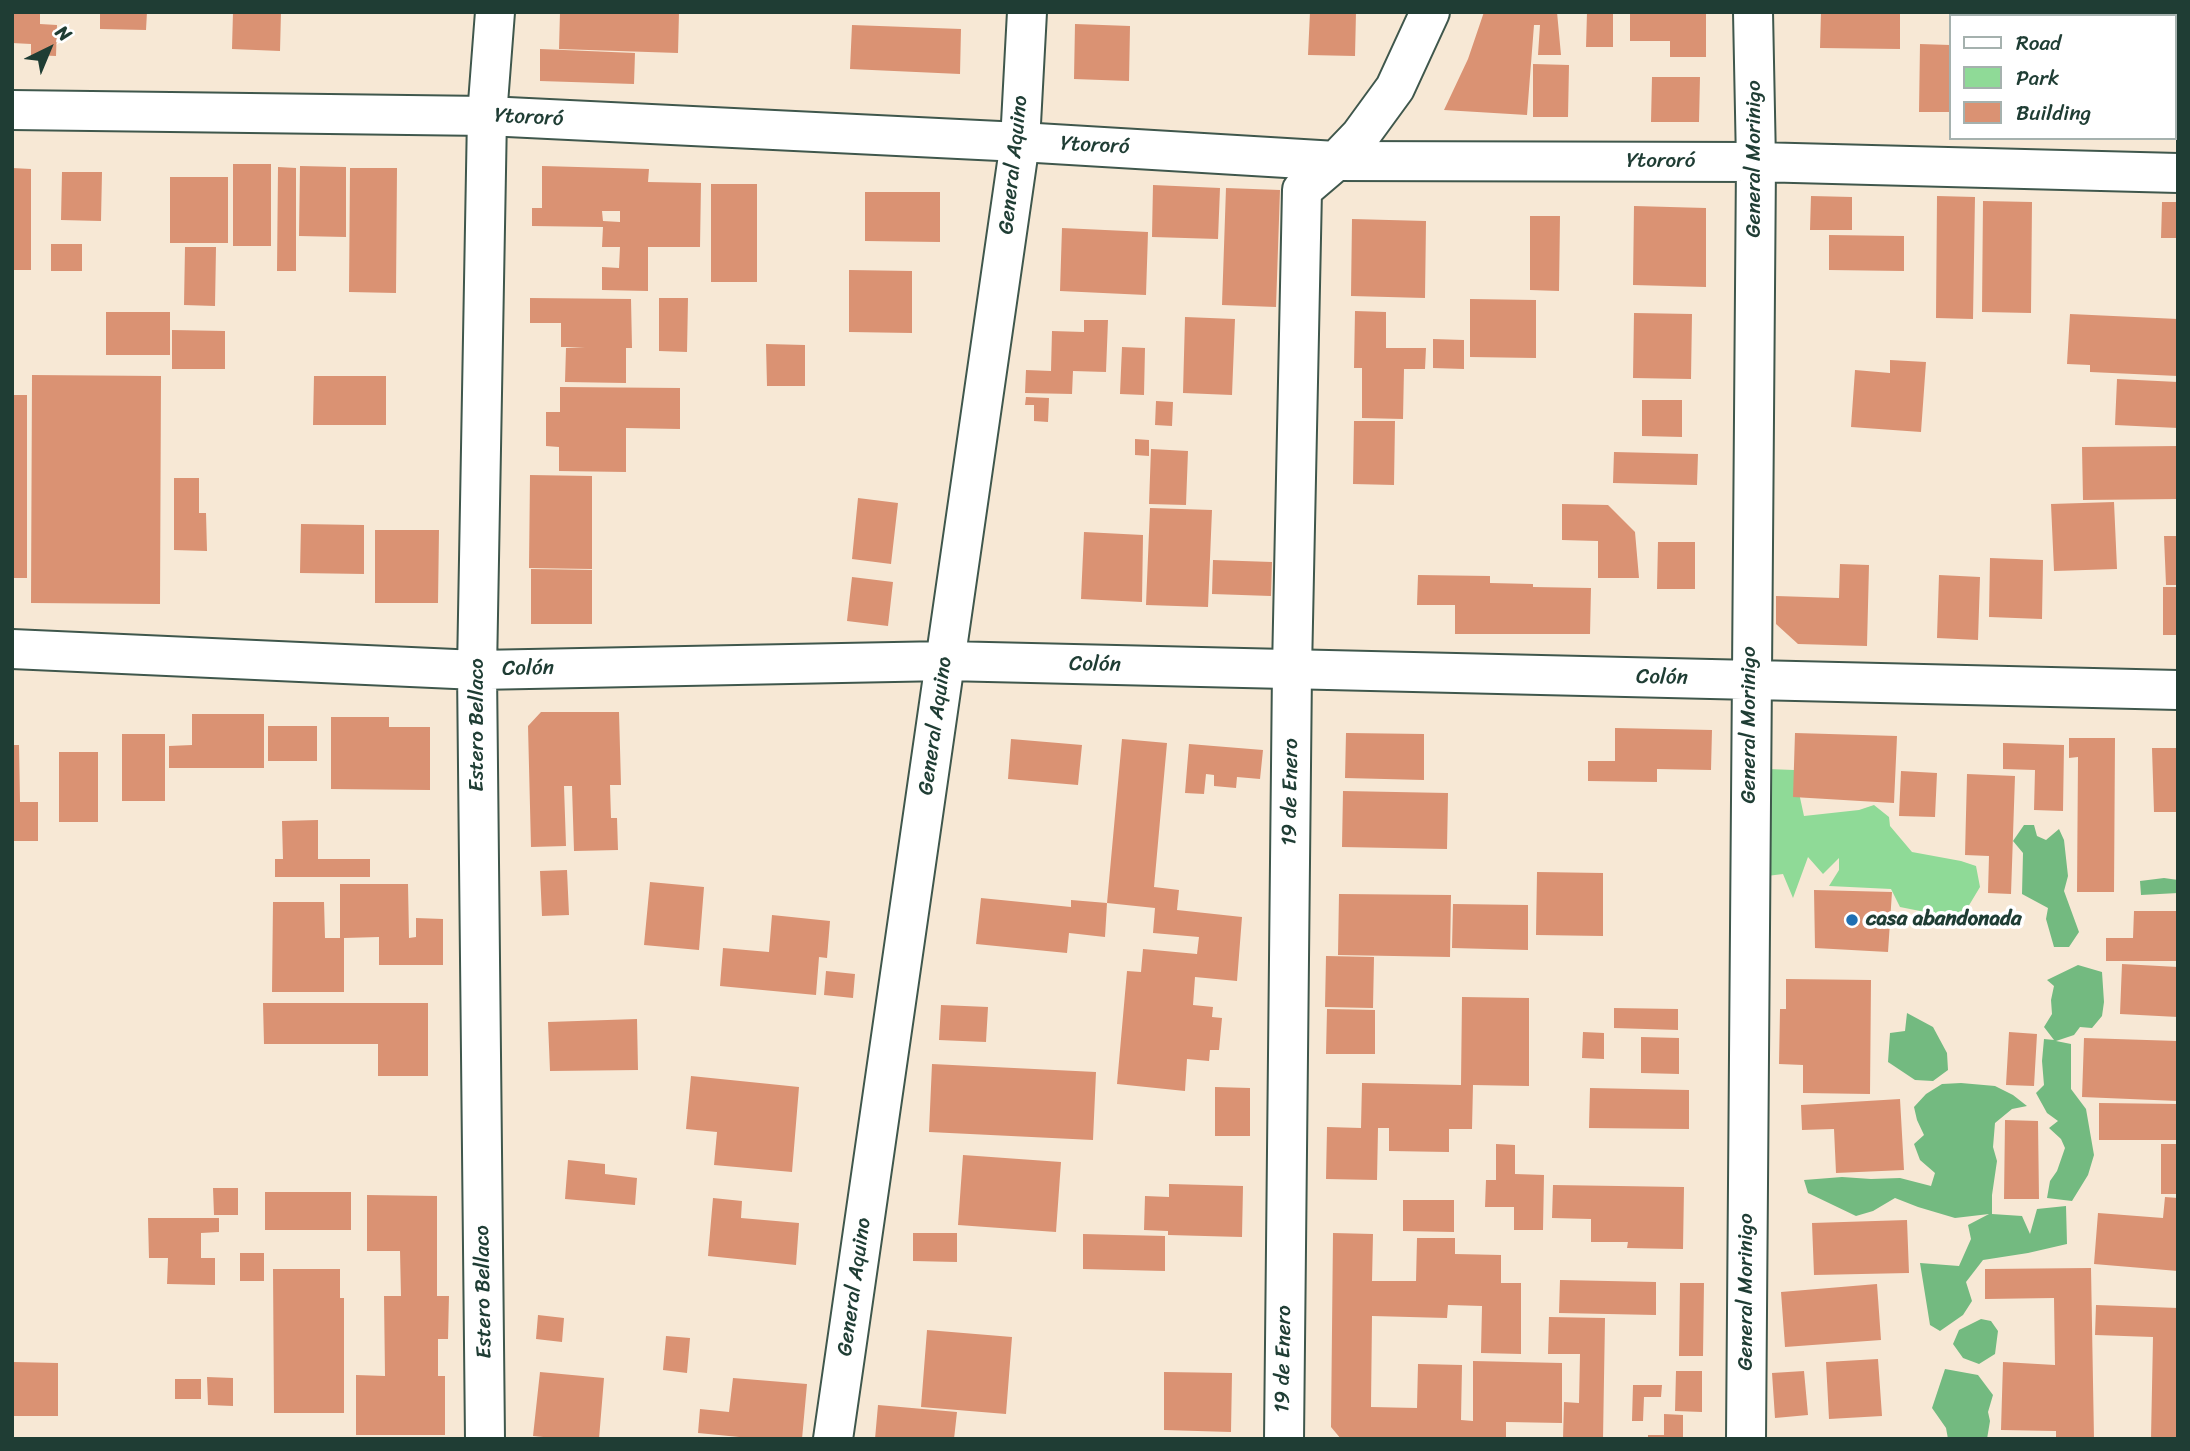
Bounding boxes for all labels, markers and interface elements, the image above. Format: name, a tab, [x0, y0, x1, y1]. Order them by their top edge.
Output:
north arrow	[14, 14, 84, 84]
legend	[1948, 14, 2176, 140]
text: N	[48, 17, 80, 50]
text: Road	[2016, 24, 2061, 62]
text: Park	[2016, 59, 2059, 97]
street label: General Morinigo	[1742, 80, 1768, 238]
street label: General Aquino	[994, 94, 1034, 236]
text: Building	[2016, 94, 2091, 132]
street label: Ytororó	[494, 104, 564, 132]
street label: Ytororó	[1060, 132, 1130, 160]
street label: Ytororó	[1627, 149, 1695, 175]
street label: General Morinigo	[1737, 646, 1763, 804]
street label: Colón	[1069, 652, 1121, 678]
street label: General Aquino	[914, 655, 958, 797]
street label: Colón	[502, 656, 554, 682]
street label: Estero Bellaco	[465, 658, 491, 792]
street label: Colón	[1636, 665, 1688, 691]
street label: 19 de Enero	[1277, 738, 1305, 846]
place label: casa abandonada	[1866, 907, 2022, 933]
marker: casa abandonada	[1844, 912, 1860, 928]
street label: General Morinigo	[1734, 1213, 1760, 1371]
street label: General Aquino	[833, 1216, 877, 1358]
street label: Estero Bellaco	[470, 1225, 498, 1359]
street label: 19 de Enero	[1270, 1305, 1298, 1413]

